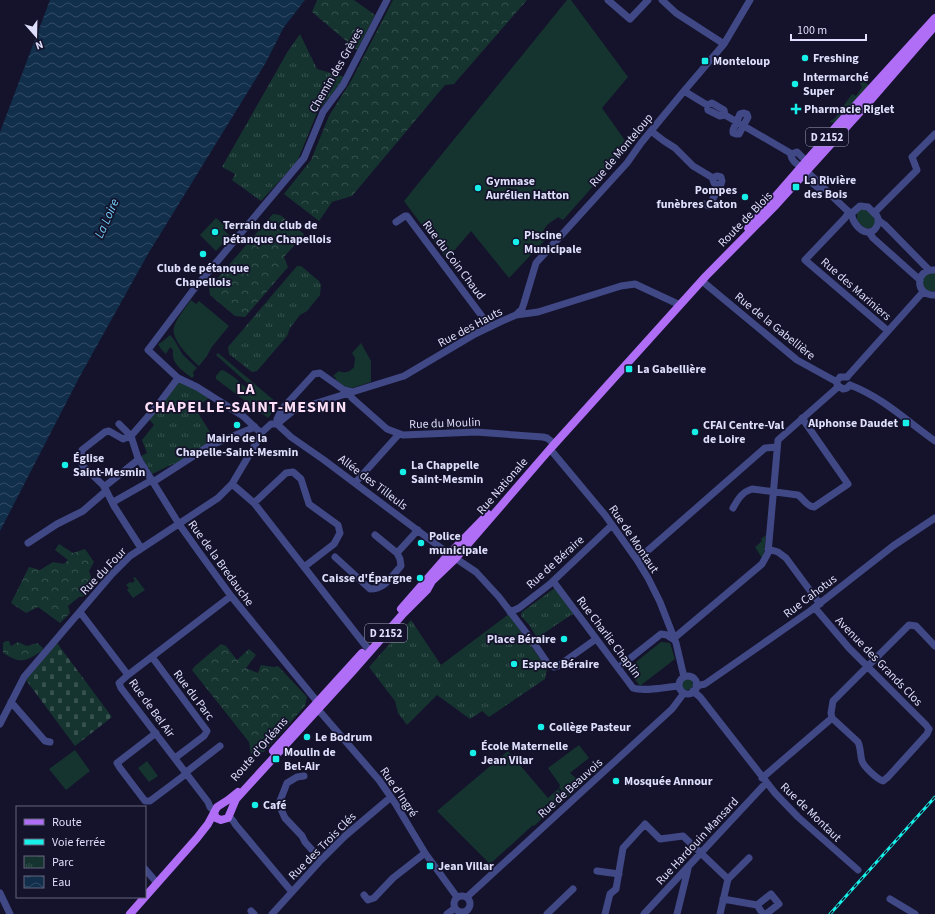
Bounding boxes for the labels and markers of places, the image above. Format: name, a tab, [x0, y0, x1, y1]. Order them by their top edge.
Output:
place label: Freshing	[813, 50, 859, 67]
place label: Monteloup	[713, 53, 770, 70]
marker: Freshing	[800, 53, 810, 63]
marker: Monteloup	[700, 56, 710, 66]
place label: Intermarché Super	[803, 69, 869, 100]
marker: Intermarché Super	[790, 79, 800, 89]
place label: Pharmacie Riglet	[804, 101, 895, 118]
marker: Pharmacie Riglet	[791, 104, 801, 114]
place label: La Rivière des Bois	[804, 172, 856, 203]
place label: Gymnase Aurélien Hatton	[485, 173, 569, 204]
place label: Pompes funèbres Caton	[657, 182, 737, 213]
marker: La Rivière des Bois	[791, 182, 801, 192]
marker: Gymnase Aurélien Hatton	[473, 183, 483, 193]
marker: Pompes funèbres Caton	[740, 192, 750, 202]
place label: Terrain du club de pétanque Chapellois	[223, 217, 331, 248]
marker: Terrain du club de pétanque Chapellois	[210, 227, 220, 237]
place label: Piscine Municipale	[524, 227, 582, 258]
marker: Piscine Municipale	[511, 237, 521, 247]
marker: Club de pétanque Chapellois	[198, 249, 208, 259]
place label: Club de pétanque Chapellois	[157, 260, 249, 291]
place label: La Gabellière	[637, 361, 706, 378]
marker: La Gabellière	[624, 364, 634, 374]
place label: Alphonse Daudet	[807, 415, 898, 432]
place label: CFAI Centre-Val de Loire	[703, 417, 785, 448]
marker: Alphonse Daudet	[901, 418, 911, 428]
marker: Mairie de la Chapelle-Saint-Mesmin	[232, 420, 242, 430]
marker: CFAI Centre-Val de Loire	[690, 427, 700, 437]
place label: Mairie de la Chapelle-Saint-Mesmin	[176, 430, 298, 461]
place label: Église Saint-Mesmin	[73, 450, 146, 481]
place label: La Chappelle Saint-Mesmin	[411, 457, 484, 488]
marker: Église Saint-Mesmin	[60, 460, 70, 470]
marker: La Chappelle Saint-Mesmin	[398, 467, 408, 477]
place label: Police municipale	[429, 528, 488, 559]
marker: Police municipale	[416, 538, 426, 548]
place label: Caisse d'Épargne	[322, 570, 412, 587]
marker: Caisse d'Épargne	[415, 573, 425, 583]
place label: Place Béraire	[487, 631, 556, 648]
marker: Place Béraire	[559, 634, 569, 644]
place label: Espace Béraire	[522, 656, 599, 673]
marker: Espace Béraire	[509, 659, 519, 669]
place label: Collège Pasteur	[549, 719, 631, 736]
marker: Collège Pasteur	[536, 722, 546, 732]
place label: Le Bodrum	[315, 729, 372, 746]
marker: Le Bodrum	[302, 732, 312, 742]
place label: École Maternelle Jean Vilar	[481, 738, 568, 769]
place label: Moulin de Bel-Air	[284, 744, 336, 775]
marker: École Maternelle Jean Vilar	[468, 748, 478, 758]
marker: Moulin de Bel-Air	[271, 754, 281, 764]
place label: Mosquée Annour	[624, 773, 713, 790]
marker: Mosquée Annour	[611, 776, 621, 786]
place label: Café	[263, 797, 287, 814]
marker: Café	[250, 800, 260, 810]
place label: Jean Villar	[438, 858, 494, 875]
marker: Jean Villar	[425, 861, 435, 871]

